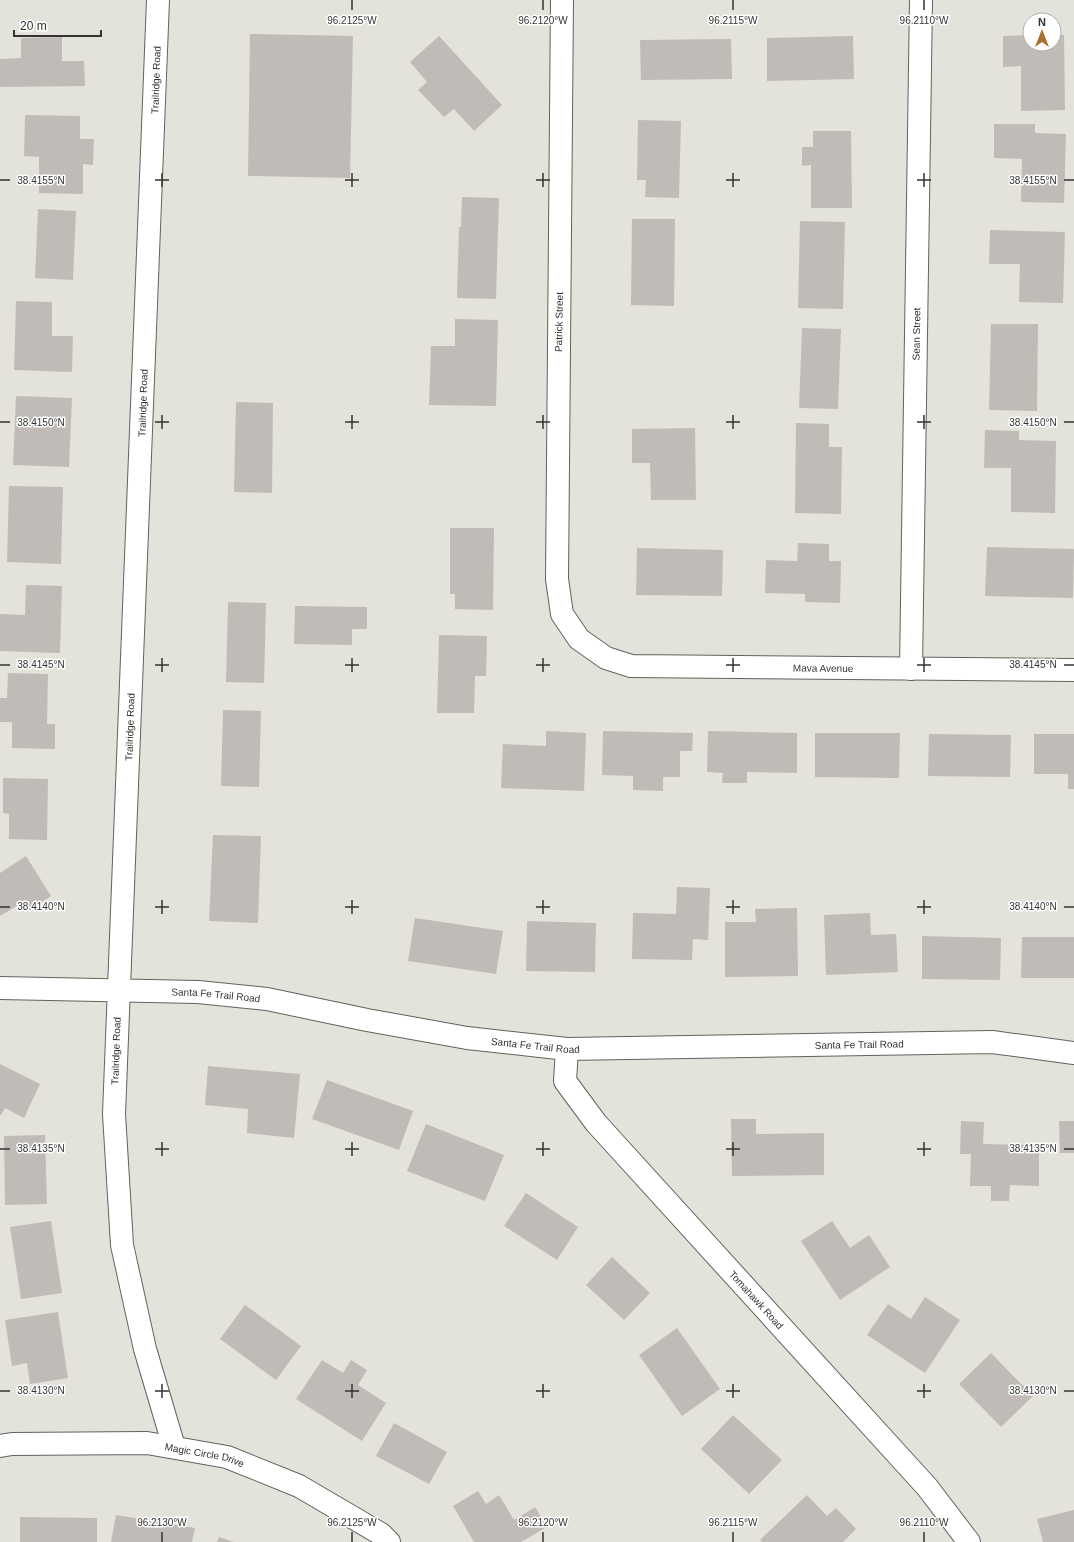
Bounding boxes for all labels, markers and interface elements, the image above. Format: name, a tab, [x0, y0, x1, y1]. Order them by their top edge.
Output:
scale bar	[14, 12, 101, 38]
north arrow	[1022, 12, 1062, 52]
text: 96.2125°W	[327, 15, 377, 26]
text: 96.2120°W	[518, 15, 568, 26]
text: 96.2115°W	[709, 15, 758, 26]
text: 96.2110°W	[900, 15, 949, 26]
text: N	[1038, 16, 1046, 28]
text: 20 m	[20, 19, 47, 33]
street label: Trailridge Road	[149, 46, 163, 114]
text: 38.4155°N	[17, 175, 65, 186]
text: 38.4155°N	[1009, 175, 1057, 186]
street label: Patrick Street	[553, 292, 565, 352]
street label: Sean Street	[910, 307, 922, 361]
street label: Trailridge Road	[136, 369, 150, 437]
text: 38.4150°N	[17, 417, 65, 428]
text: 38.4150°N	[1009, 417, 1057, 428]
text: 38.4145°N	[17, 659, 65, 670]
text: 38.4145°N	[1009, 659, 1057, 670]
street label: Mava Avenue	[793, 662, 854, 674]
street label: Trailridge Road	[123, 693, 137, 761]
text: 38.4140°N	[17, 901, 65, 912]
text: 38.4140°N	[1009, 901, 1057, 912]
street label: Santa Fe Trail Road	[171, 986, 261, 1004]
street label: Trailridge Road	[109, 1017, 123, 1085]
street label: Santa Fe Trail Road	[491, 1035, 580, 1055]
street label: Santa Fe Trail Road	[815, 1038, 904, 1050]
text: 38.4135°N	[17, 1143, 65, 1154]
text: 38.4135°N	[1009, 1143, 1057, 1154]
street label: Tomahawk Road	[727, 1268, 786, 1331]
text: 38.4130°N	[17, 1385, 65, 1396]
text: 38.4130°N	[1009, 1385, 1057, 1396]
street label: Magic Circle Drive	[164, 1441, 246, 1469]
text: 96.2130°W	[137, 1517, 187, 1528]
text: 96.2125°W	[327, 1517, 377, 1528]
text: 96.2120°W	[518, 1517, 568, 1528]
text: 96.2115°W	[709, 1517, 758, 1528]
text: 96.2110°W	[900, 1517, 949, 1528]

